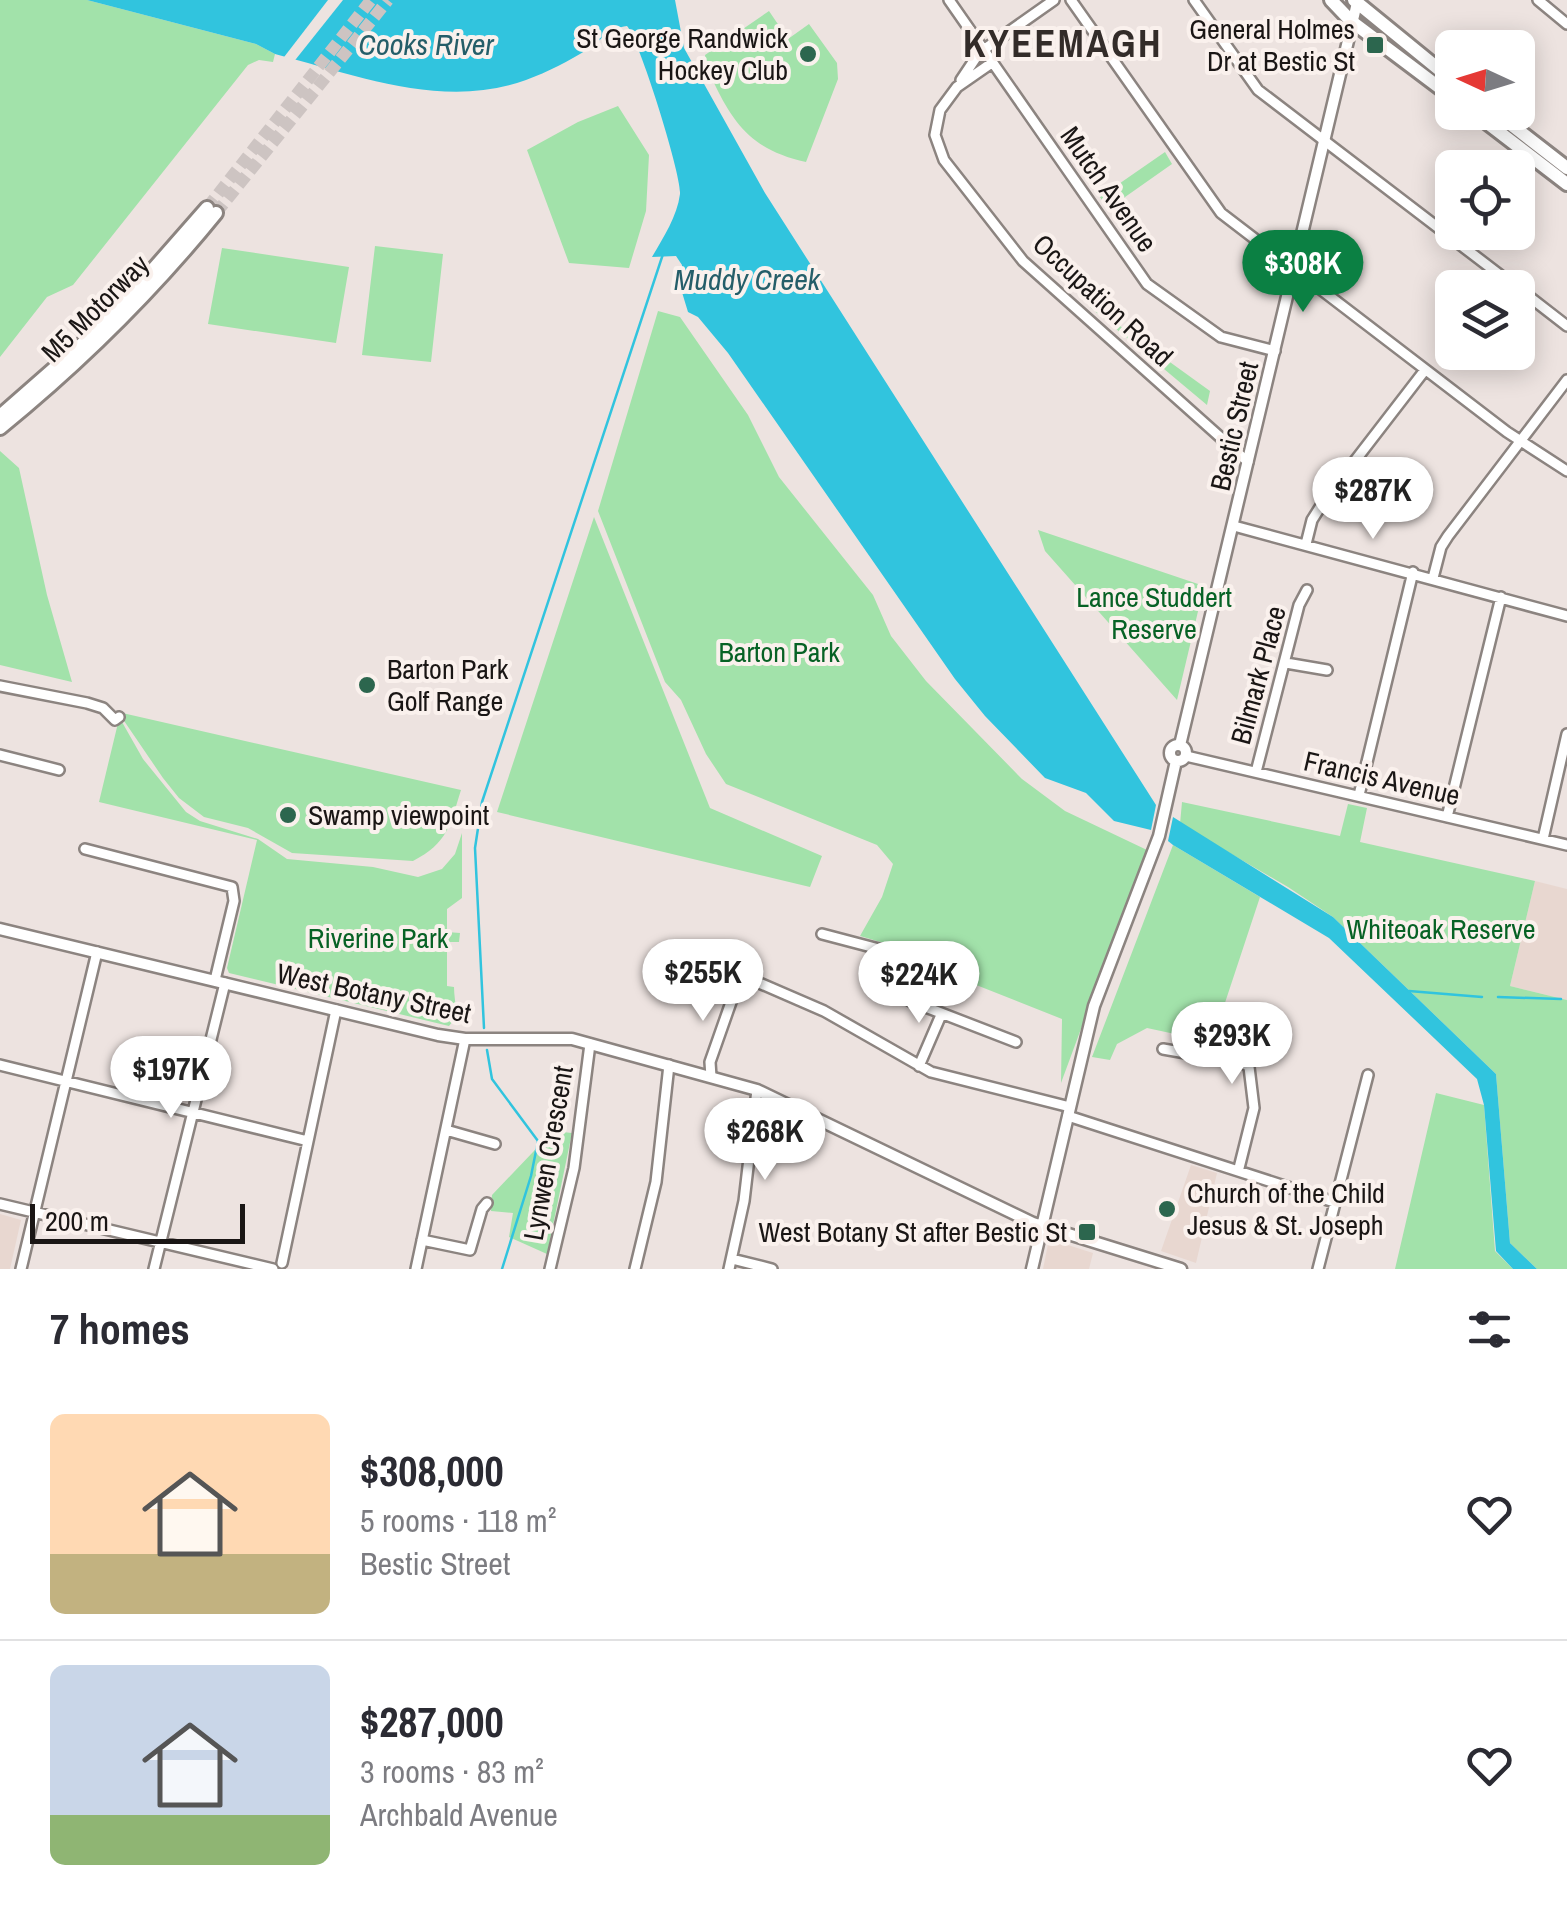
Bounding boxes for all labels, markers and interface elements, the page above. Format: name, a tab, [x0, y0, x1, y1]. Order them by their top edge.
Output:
place label: General Holmes Dr at Bestic St	[1189, 10, 1355, 80]
district label: KYEEMAGH	[963, 18, 1163, 69]
place label: St George Randwick Hockey Club	[576, 19, 789, 89]
water label: Cooks River	[358, 24, 494, 64]
north arrow	[1435, 30, 1535, 130]
map controls	[1435, 30, 1535, 370]
marker: General Holmes Dr at Bestic St	[1364, 34, 1386, 56]
marker: St George Randwick Hockey Club	[797, 43, 819, 65]
street label: Mutch Avenue	[1052, 119, 1166, 259]
button: locate	[1435, 150, 1535, 250]
street label: Occupation Road	[1025, 225, 1181, 375]
pin: $308K	[1233, 230, 1373, 315]
text: $308K	[1264, 241, 1342, 284]
street label: M5 Motorway	[33, 245, 158, 370]
water label: Muddy Creek	[674, 259, 822, 299]
button: layers	[1435, 270, 1535, 370]
street label: Bestic Street	[1201, 358, 1267, 494]
pin: $287K	[1303, 457, 1443, 542]
text: $287K	[1334, 468, 1412, 511]
park label: Lance Studdert Reserve	[1076, 578, 1232, 648]
street label: Bilmark Place	[1221, 602, 1295, 748]
park label: Barton Park	[718, 633, 840, 671]
place label: Barton Park Golf Range	[387, 650, 509, 720]
marker: Barton Park Golf Range	[356, 674, 378, 696]
street label: Francis Avenue	[1300, 742, 1464, 814]
place label: Swamp viewpoint	[308, 796, 489, 834]
marker: Swamp viewpoint	[277, 804, 299, 826]
park label: Whiteoak Reserve	[1347, 910, 1535, 948]
park label: Riverine Park	[308, 919, 449, 957]
pin: $255K	[633, 939, 773, 1024]
pin: $224K	[849, 941, 989, 1026]
text: $255K	[664, 950, 742, 993]
text: $224K	[880, 952, 958, 995]
street label: West Botany Street	[273, 954, 475, 1032]
pin: $293K	[1162, 1002, 1302, 1087]
text: $293K	[1193, 1013, 1271, 1056]
pin: $197K	[101, 1036, 241, 1121]
text: $197K	[132, 1047, 210, 1090]
street label: Lynwen Crescent	[514, 1063, 582, 1243]
pin: $268K	[695, 1098, 835, 1183]
text: $268K	[726, 1109, 804, 1152]
place label: Church of the Child Jesus & St. Joseph	[1187, 1174, 1385, 1244]
marker: Church of the Child Jesus & St. Joseph	[1156, 1198, 1178, 1220]
scale bar	[30, 1199, 245, 1244]
text: 200 m	[45, 1202, 109, 1240]
place label: West Botany St after Bestic St	[759, 1213, 1067, 1251]
marker: West Botany St after Bestic St	[1076, 1221, 1098, 1243]
text: 7 homes	[50, 1301, 190, 1357]
icon: filters	[1462, 1302, 1517, 1357]
text: $308,000	[360, 1443, 504, 1499]
icon: home	[130, 1454, 250, 1574]
icon: heart	[1462, 1487, 1517, 1542]
text: 5 rooms · 118 m²	[360, 1499, 556, 1542]
text: Bestic Street	[360, 1542, 510, 1585]
text: $287,000	[360, 1694, 504, 1750]
icon: home	[130, 1705, 250, 1825]
icon: heart	[1462, 1738, 1517, 1793]
text: 3 rooms · 83 m²	[360, 1750, 544, 1793]
text: Archbald Avenue	[360, 1793, 558, 1836]

